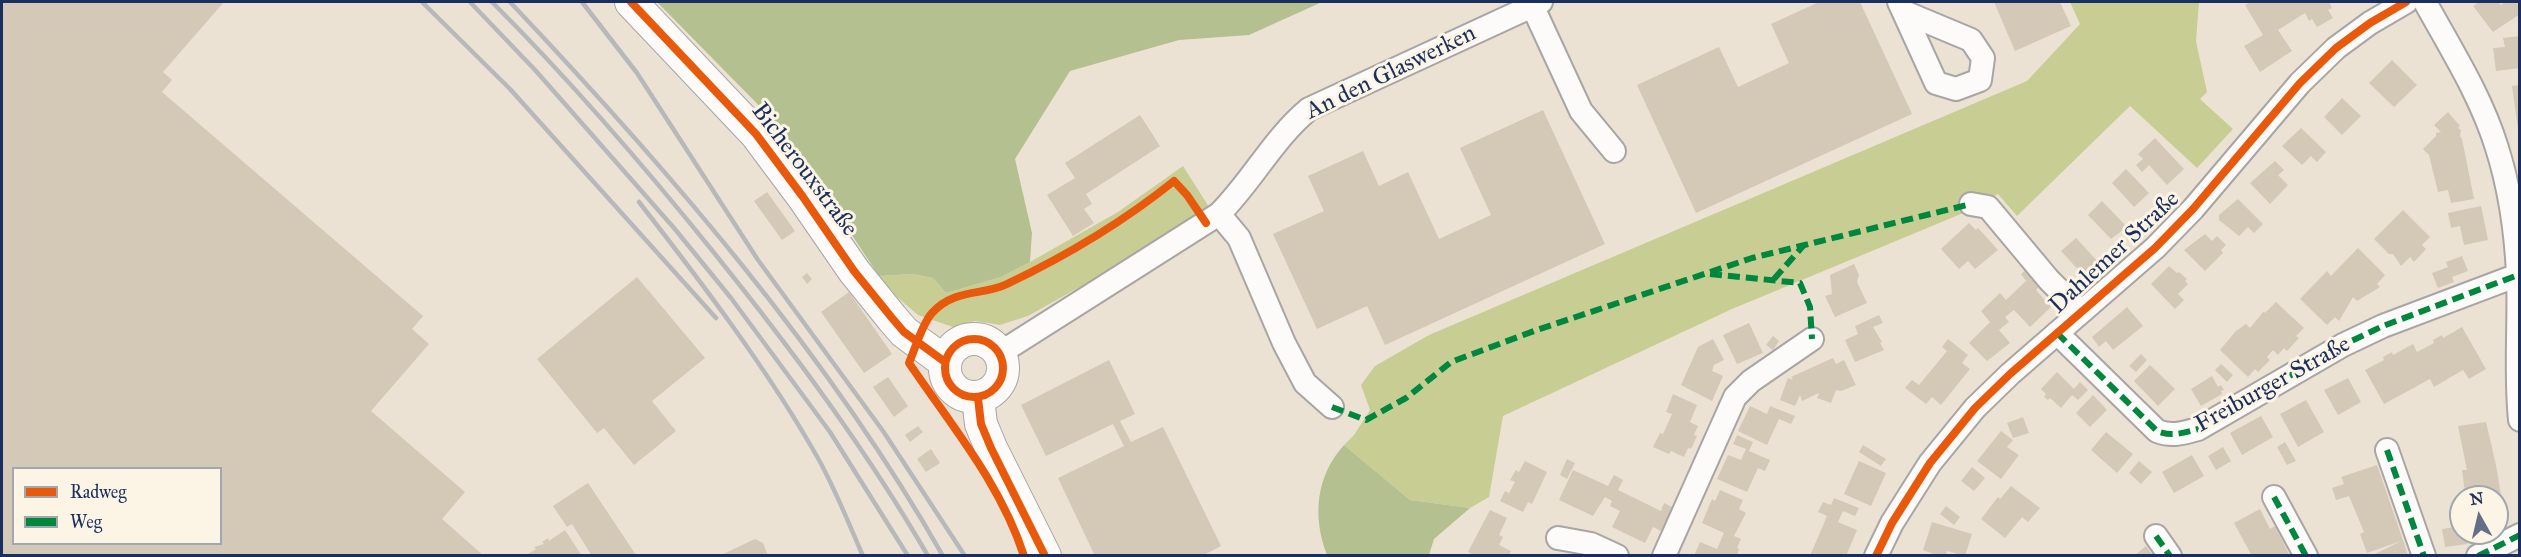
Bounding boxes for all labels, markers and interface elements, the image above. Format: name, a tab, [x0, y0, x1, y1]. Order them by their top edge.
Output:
street label: An den Glaswerken	[1301, 19, 1481, 127]
street label: Bicherouxstraße	[745, 98, 863, 242]
street label: Dahlemer Straße	[2044, 186, 2186, 320]
street label: Freiburger Straße	[2190, 330, 2356, 440]
legend	[12, 467, 222, 545]
text: Radweg	[70, 481, 127, 503]
north arrow	[2449, 485, 2509, 545]
text: N	[2469, 488, 2485, 509]
text: Weg	[70, 511, 102, 533]

